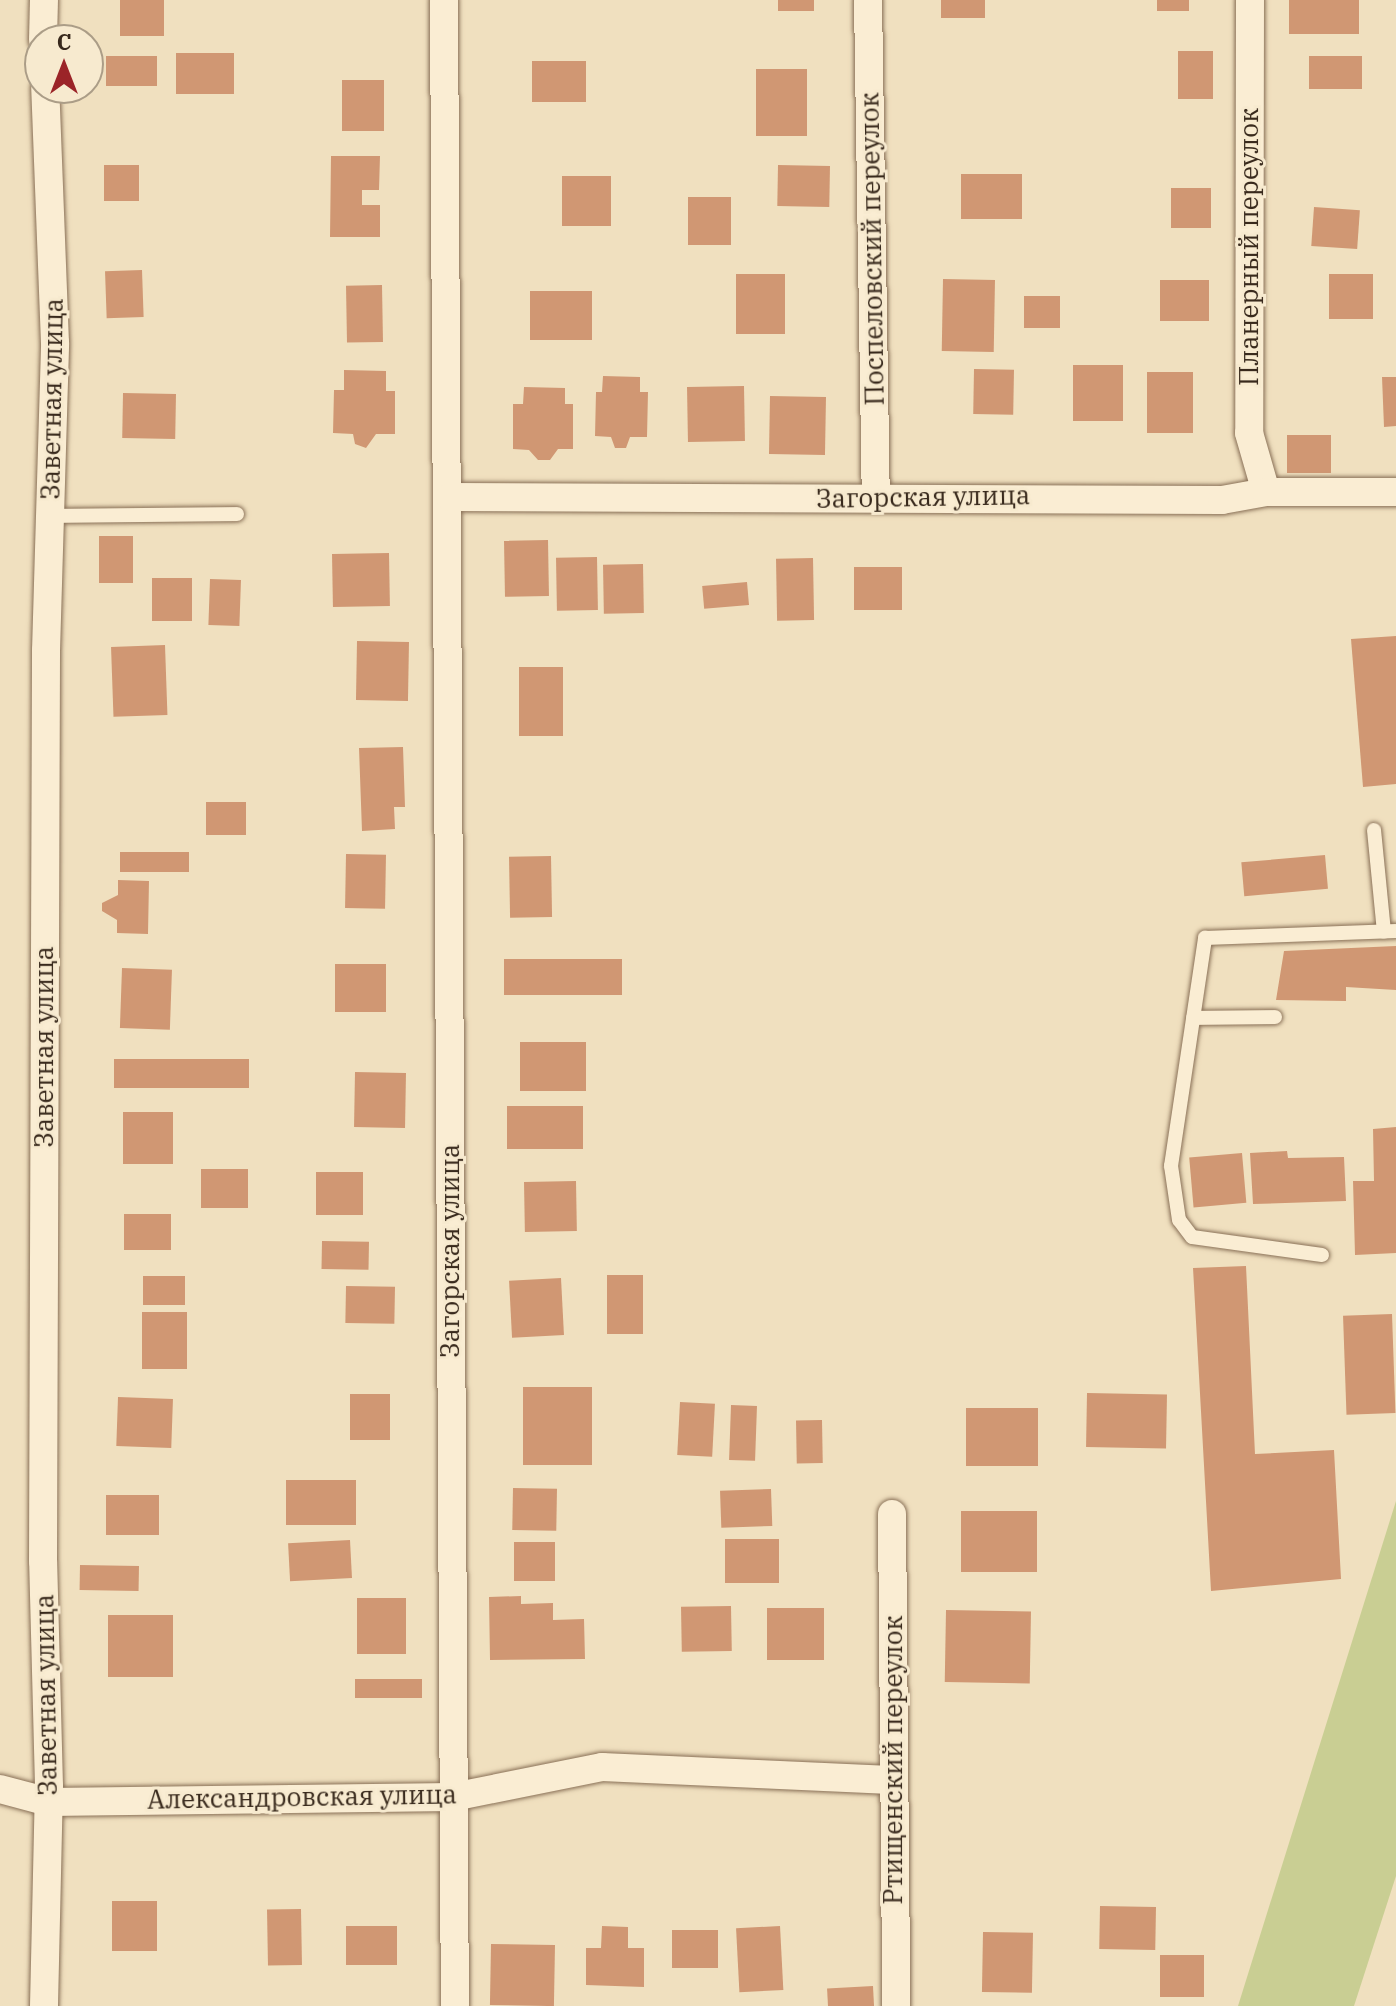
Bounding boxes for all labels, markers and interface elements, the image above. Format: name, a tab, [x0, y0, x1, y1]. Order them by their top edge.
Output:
north arrow	[24, 24, 104, 104]
text: С	[57, 27, 71, 56]
street label: Поспеловский переулок	[854, 92, 890, 406]
street label: Планерный переулок	[1233, 108, 1265, 386]
street label: Заветная улица	[35, 298, 69, 500]
street label: Загорская улица	[816, 480, 1030, 514]
street label: Заветная улица	[28, 946, 60, 1148]
street label: Загорская улица	[434, 1144, 466, 1358]
street label: Заветная улица	[29, 1594, 63, 1796]
street label: Ртищенский переулок	[877, 1615, 909, 1905]
street label: Александровская улица	[147, 1779, 457, 1815]

